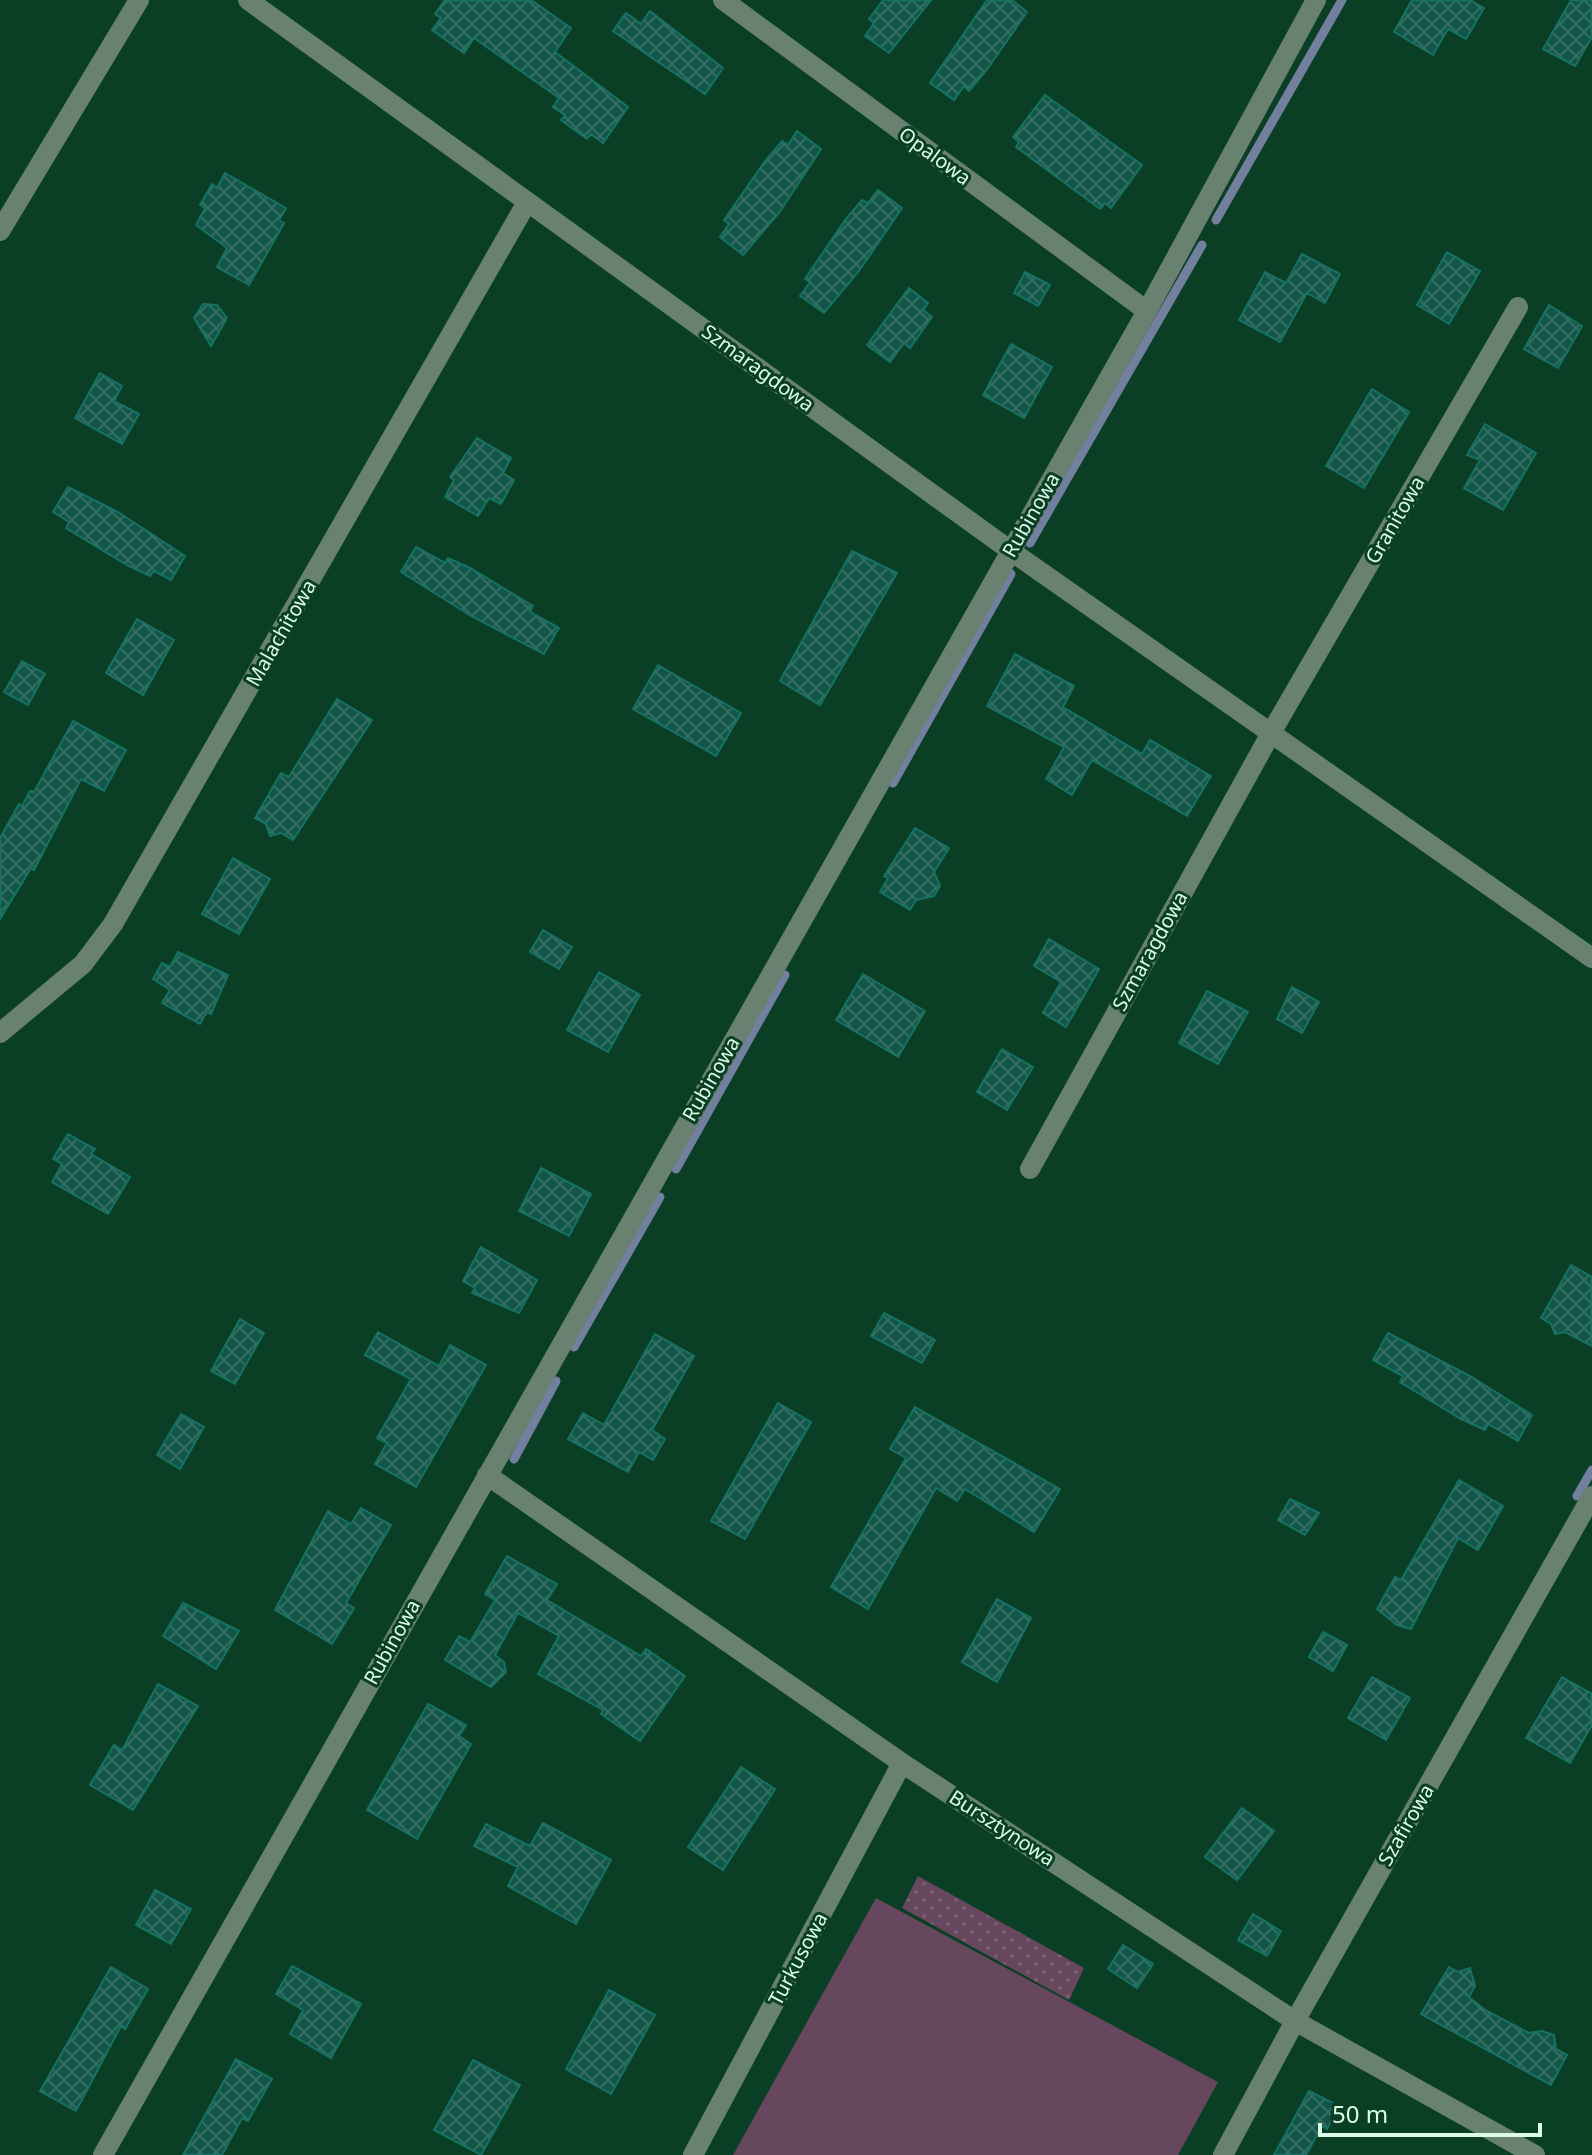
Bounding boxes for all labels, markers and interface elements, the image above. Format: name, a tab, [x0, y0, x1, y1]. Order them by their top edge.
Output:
street label: Opalowa	[894, 120, 977, 191]
street label: Szmaragdowa	[697, 318, 820, 417]
street label: Rubinowa	[996, 468, 1066, 562]
street label: Granitowa	[1359, 471, 1431, 569]
street label: Malachitowa	[239, 575, 322, 691]
street label: Szmaragdowa	[1106, 886, 1194, 1015]
street label: Rubinowa	[676, 1032, 746, 1126]
street label: Rubinowa	[357, 1594, 426, 1689]
street label: Szafirowa	[1371, 1779, 1440, 1871]
street label: Bursztynowa	[944, 1783, 1060, 1872]
street label: Turkusowa	[762, 1907, 833, 2010]
scale bar	[1320, 2087, 1540, 2137]
text: 50 m	[1332, 2097, 1388, 2130]

